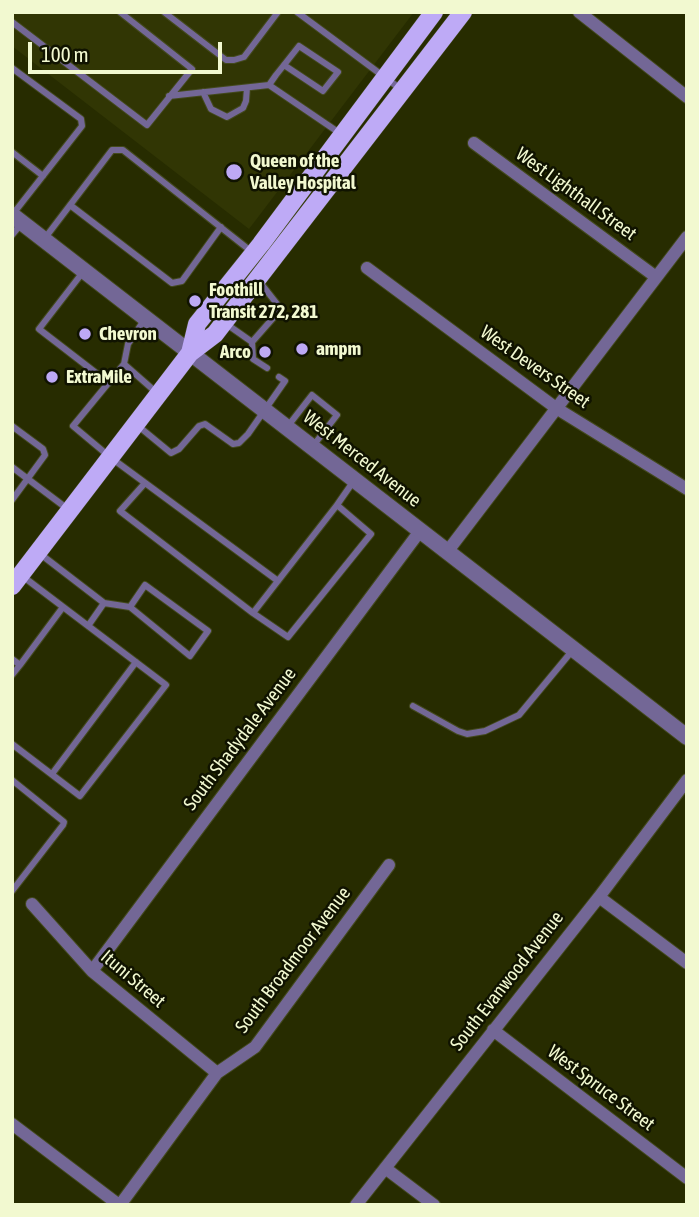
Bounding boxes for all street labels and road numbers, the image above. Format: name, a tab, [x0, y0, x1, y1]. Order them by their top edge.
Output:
street label: West Lighthall Street	[511, 143, 641, 245]
street label: West Devers Street	[476, 321, 594, 413]
street label: West Merced Avenue	[299, 406, 425, 512]
street label: South Shadydale Avenue	[179, 663, 301, 815]
street label: South Broadmoor Avenue	[231, 882, 355, 1038]
street label: South Evanwood Avenue	[446, 907, 568, 1055]
street label: Ituni Street	[96, 945, 170, 1013]
street label: West Spruce Street	[543, 1040, 659, 1136]

